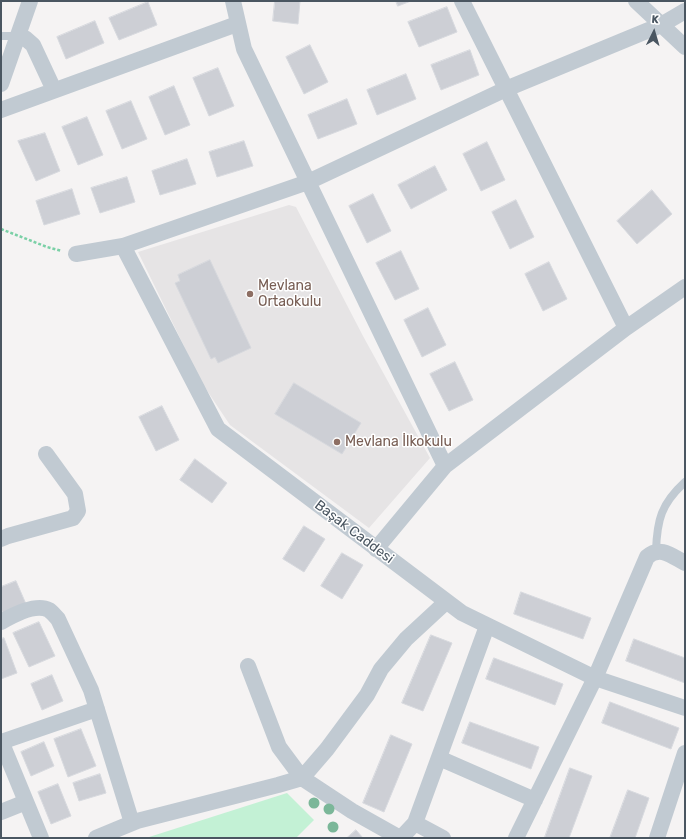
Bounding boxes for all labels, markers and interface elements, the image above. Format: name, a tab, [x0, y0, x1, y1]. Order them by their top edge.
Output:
north arrow	[634, 12, 674, 52]
text: K	[651, 13, 659, 26]
place label: Mevlana Ortaokulu	[258, 278, 322, 310]
marker: Mevlana Ortaokulu	[245, 289, 255, 299]
place label: Mevlana İlkokulu	[345, 434, 452, 450]
marker: Mevlana İlkokulu	[332, 437, 342, 447]
street label: Başak Caddesi	[311, 497, 397, 567]

